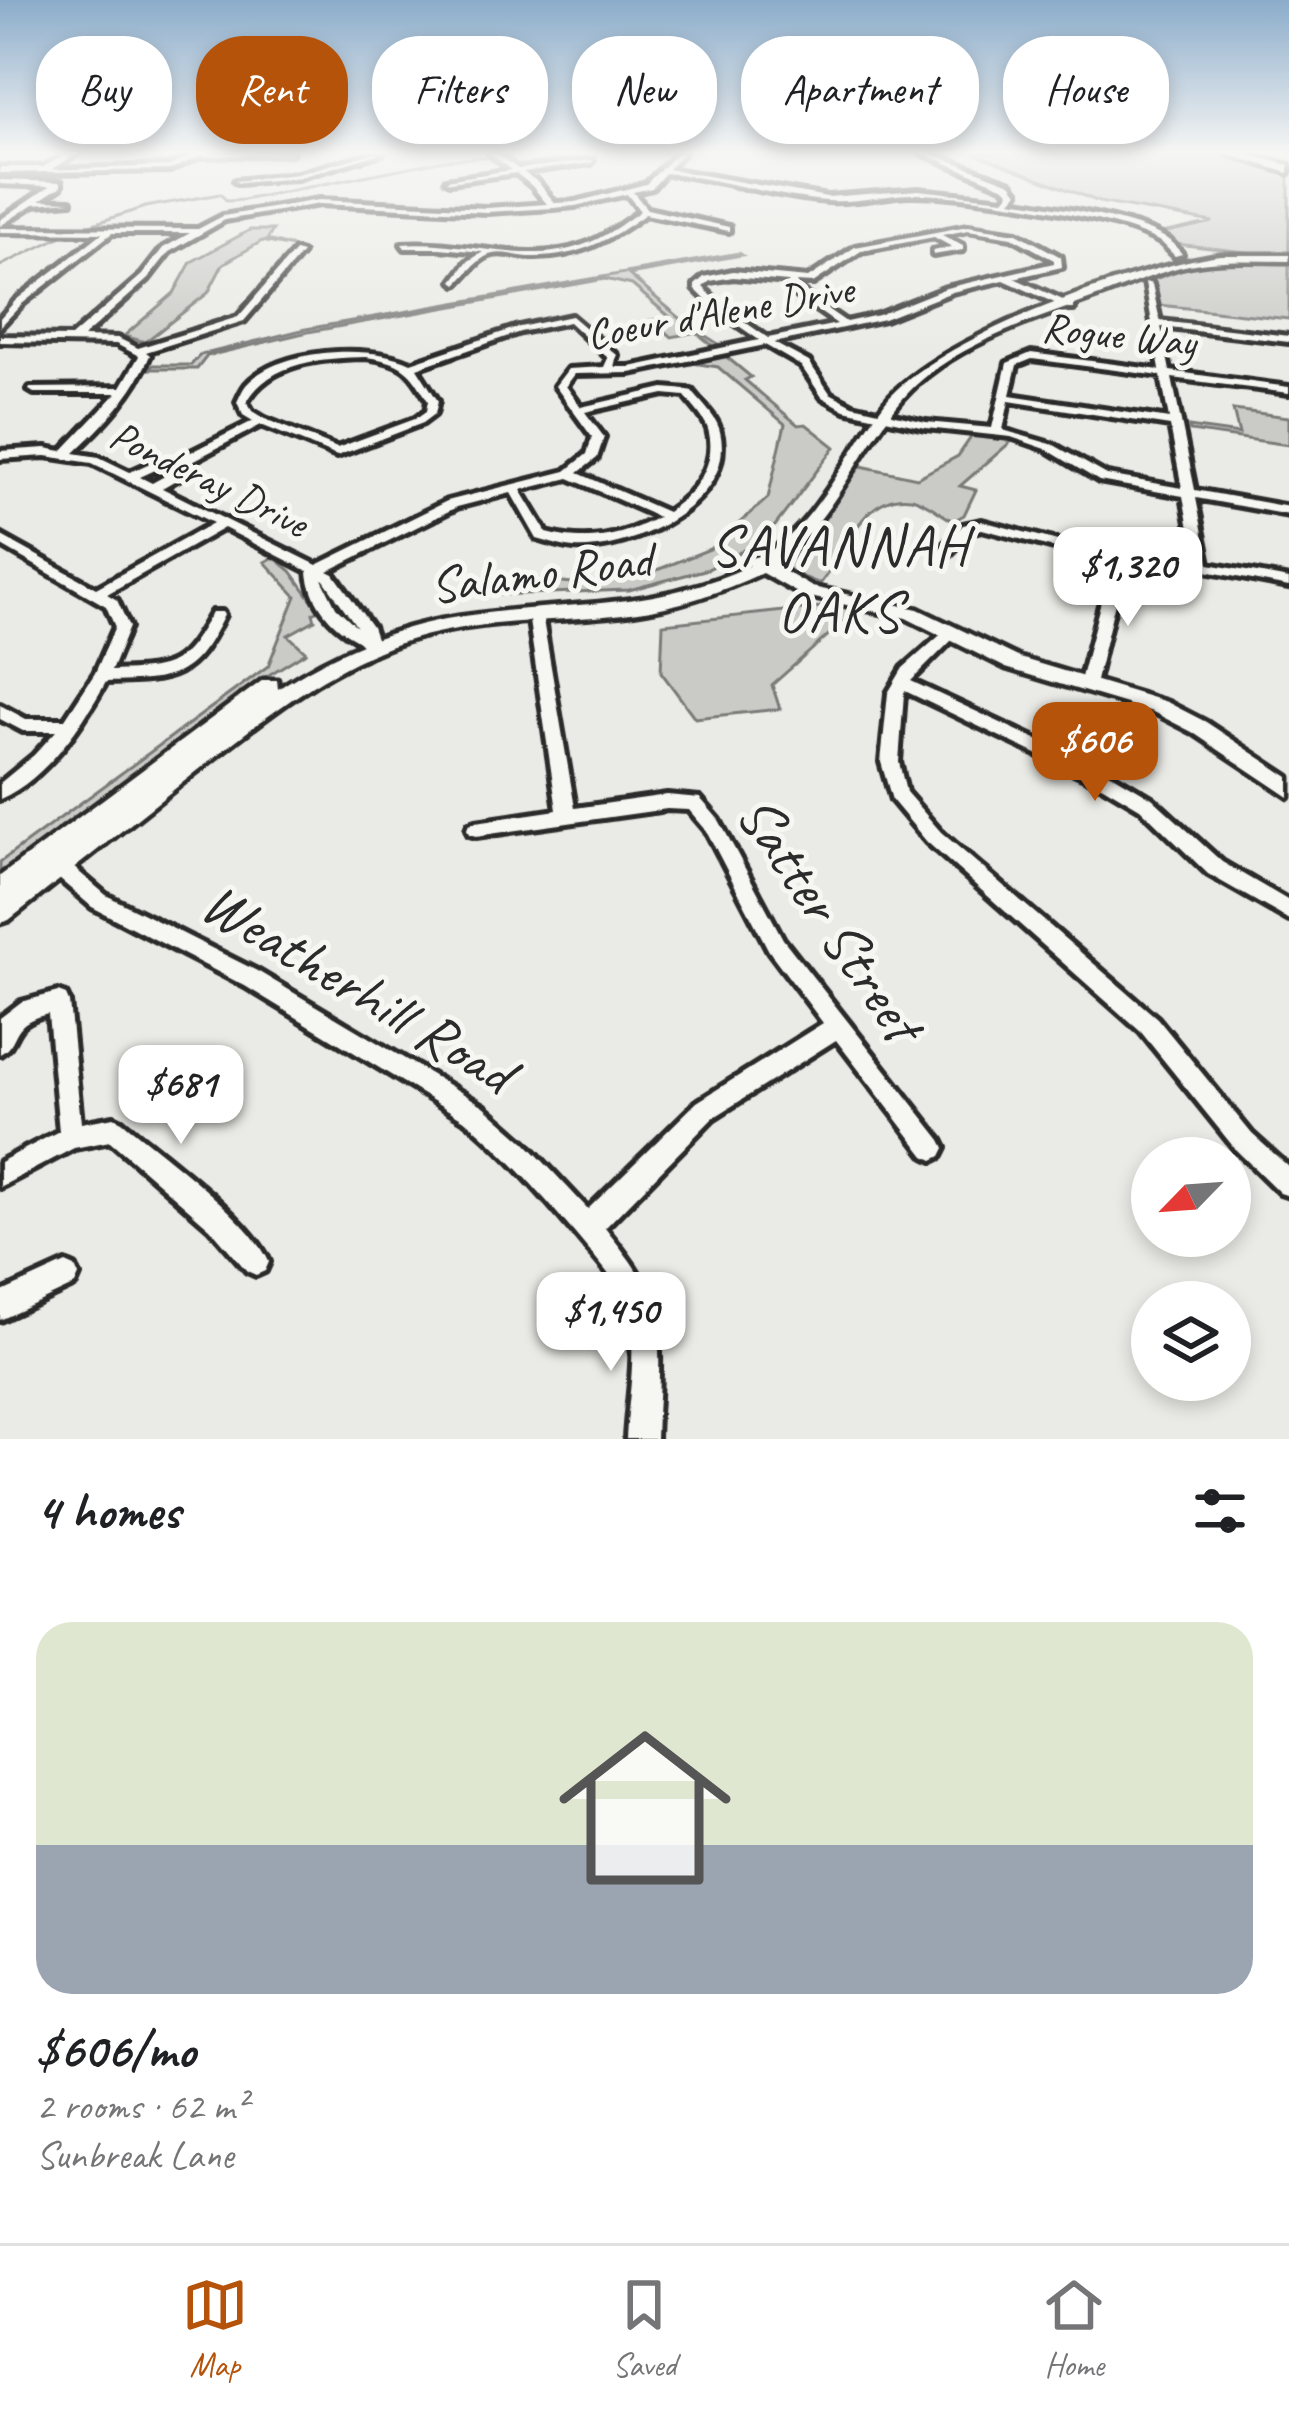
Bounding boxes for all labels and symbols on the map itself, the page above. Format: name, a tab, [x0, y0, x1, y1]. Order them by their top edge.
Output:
street label: Coeur d'Alene Drive	[582, 262, 861, 362]
street label: Rogue Way	[1040, 301, 1201, 370]
street label: Ponderay Drive	[101, 408, 319, 551]
district label: SAVANNAH OAKS	[710, 510, 976, 648]
street label: Salamo Road	[427, 526, 662, 617]
pin: $1,320	[1030, 527, 1226, 629]
pin: $606	[1024, 702, 1166, 804]
street label: Satter Street	[720, 780, 945, 1062]
street label: Weatherhill Road	[188, 864, 535, 1114]
pin: $681	[110, 1045, 252, 1147]
north arrow	[1131, 1137, 1251, 1257]
pin: $1,450	[513, 1272, 709, 1374]

